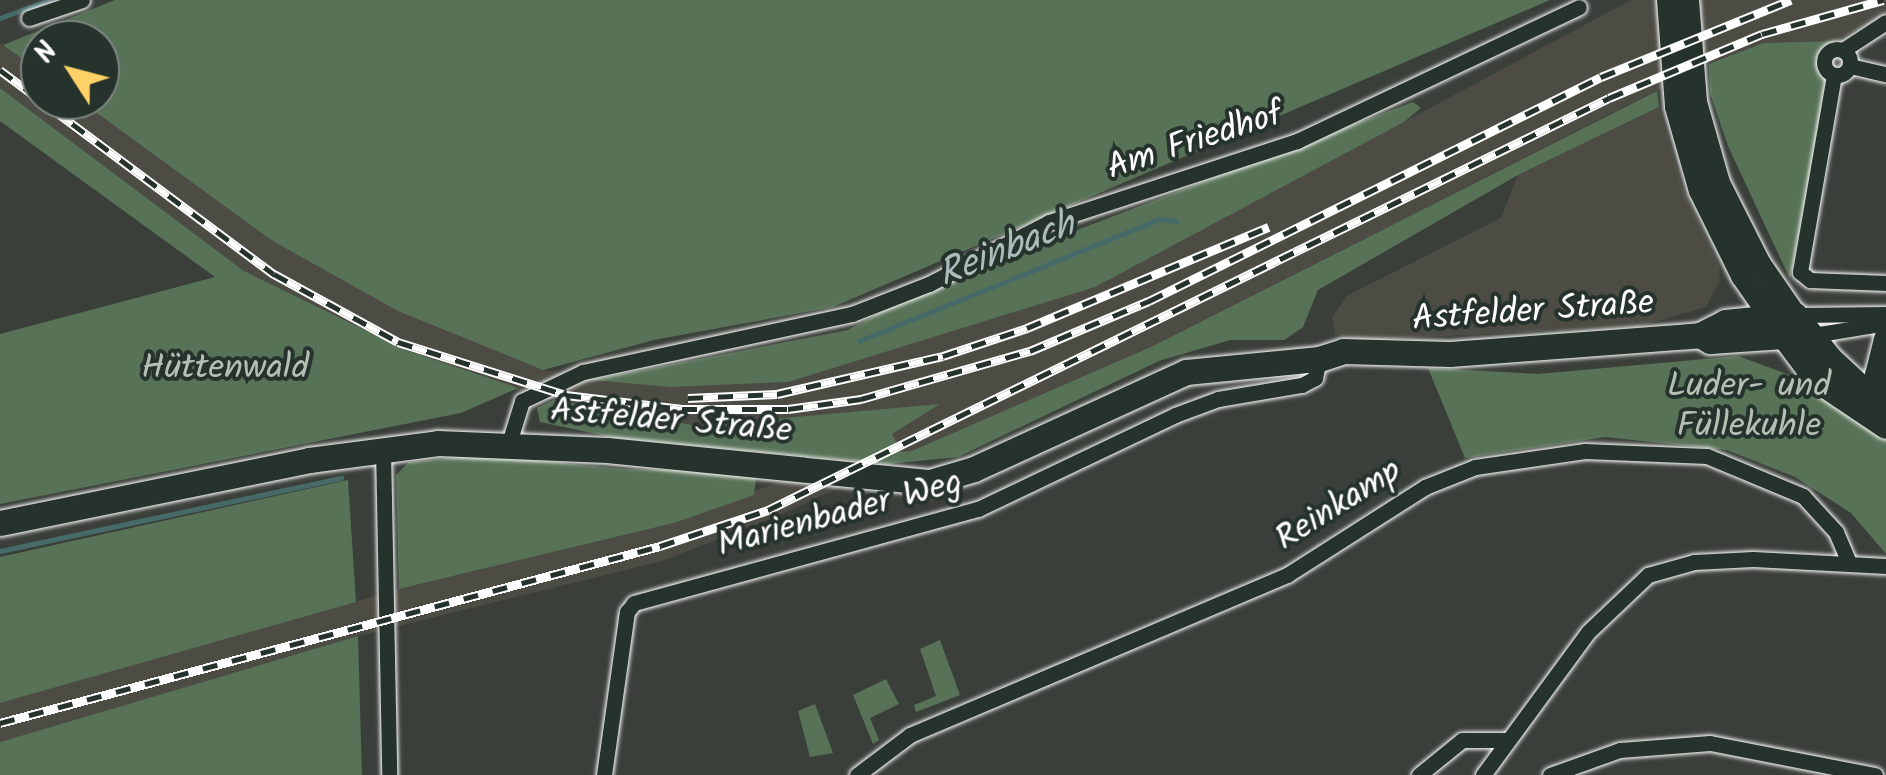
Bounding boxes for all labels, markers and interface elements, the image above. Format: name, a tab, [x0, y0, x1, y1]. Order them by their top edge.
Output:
north arrow	[20, 20, 120, 120]
text: N	[24, 33, 70, 74]
street label: Am Friedhof	[1102, 94, 1288, 190]
water label: Reinbach	[932, 203, 1082, 299]
street label: Astfelder Straße	[1411, 283, 1655, 341]
park label: Hüttenwald	[141, 348, 309, 390]
park label: Luder- und Füllekuhle	[1667, 366, 1831, 448]
street label: Astfelder Straße	[548, 391, 794, 453]
street label: Reinkamp	[1268, 451, 1410, 561]
street label: Marienbader Weg	[713, 462, 967, 568]

